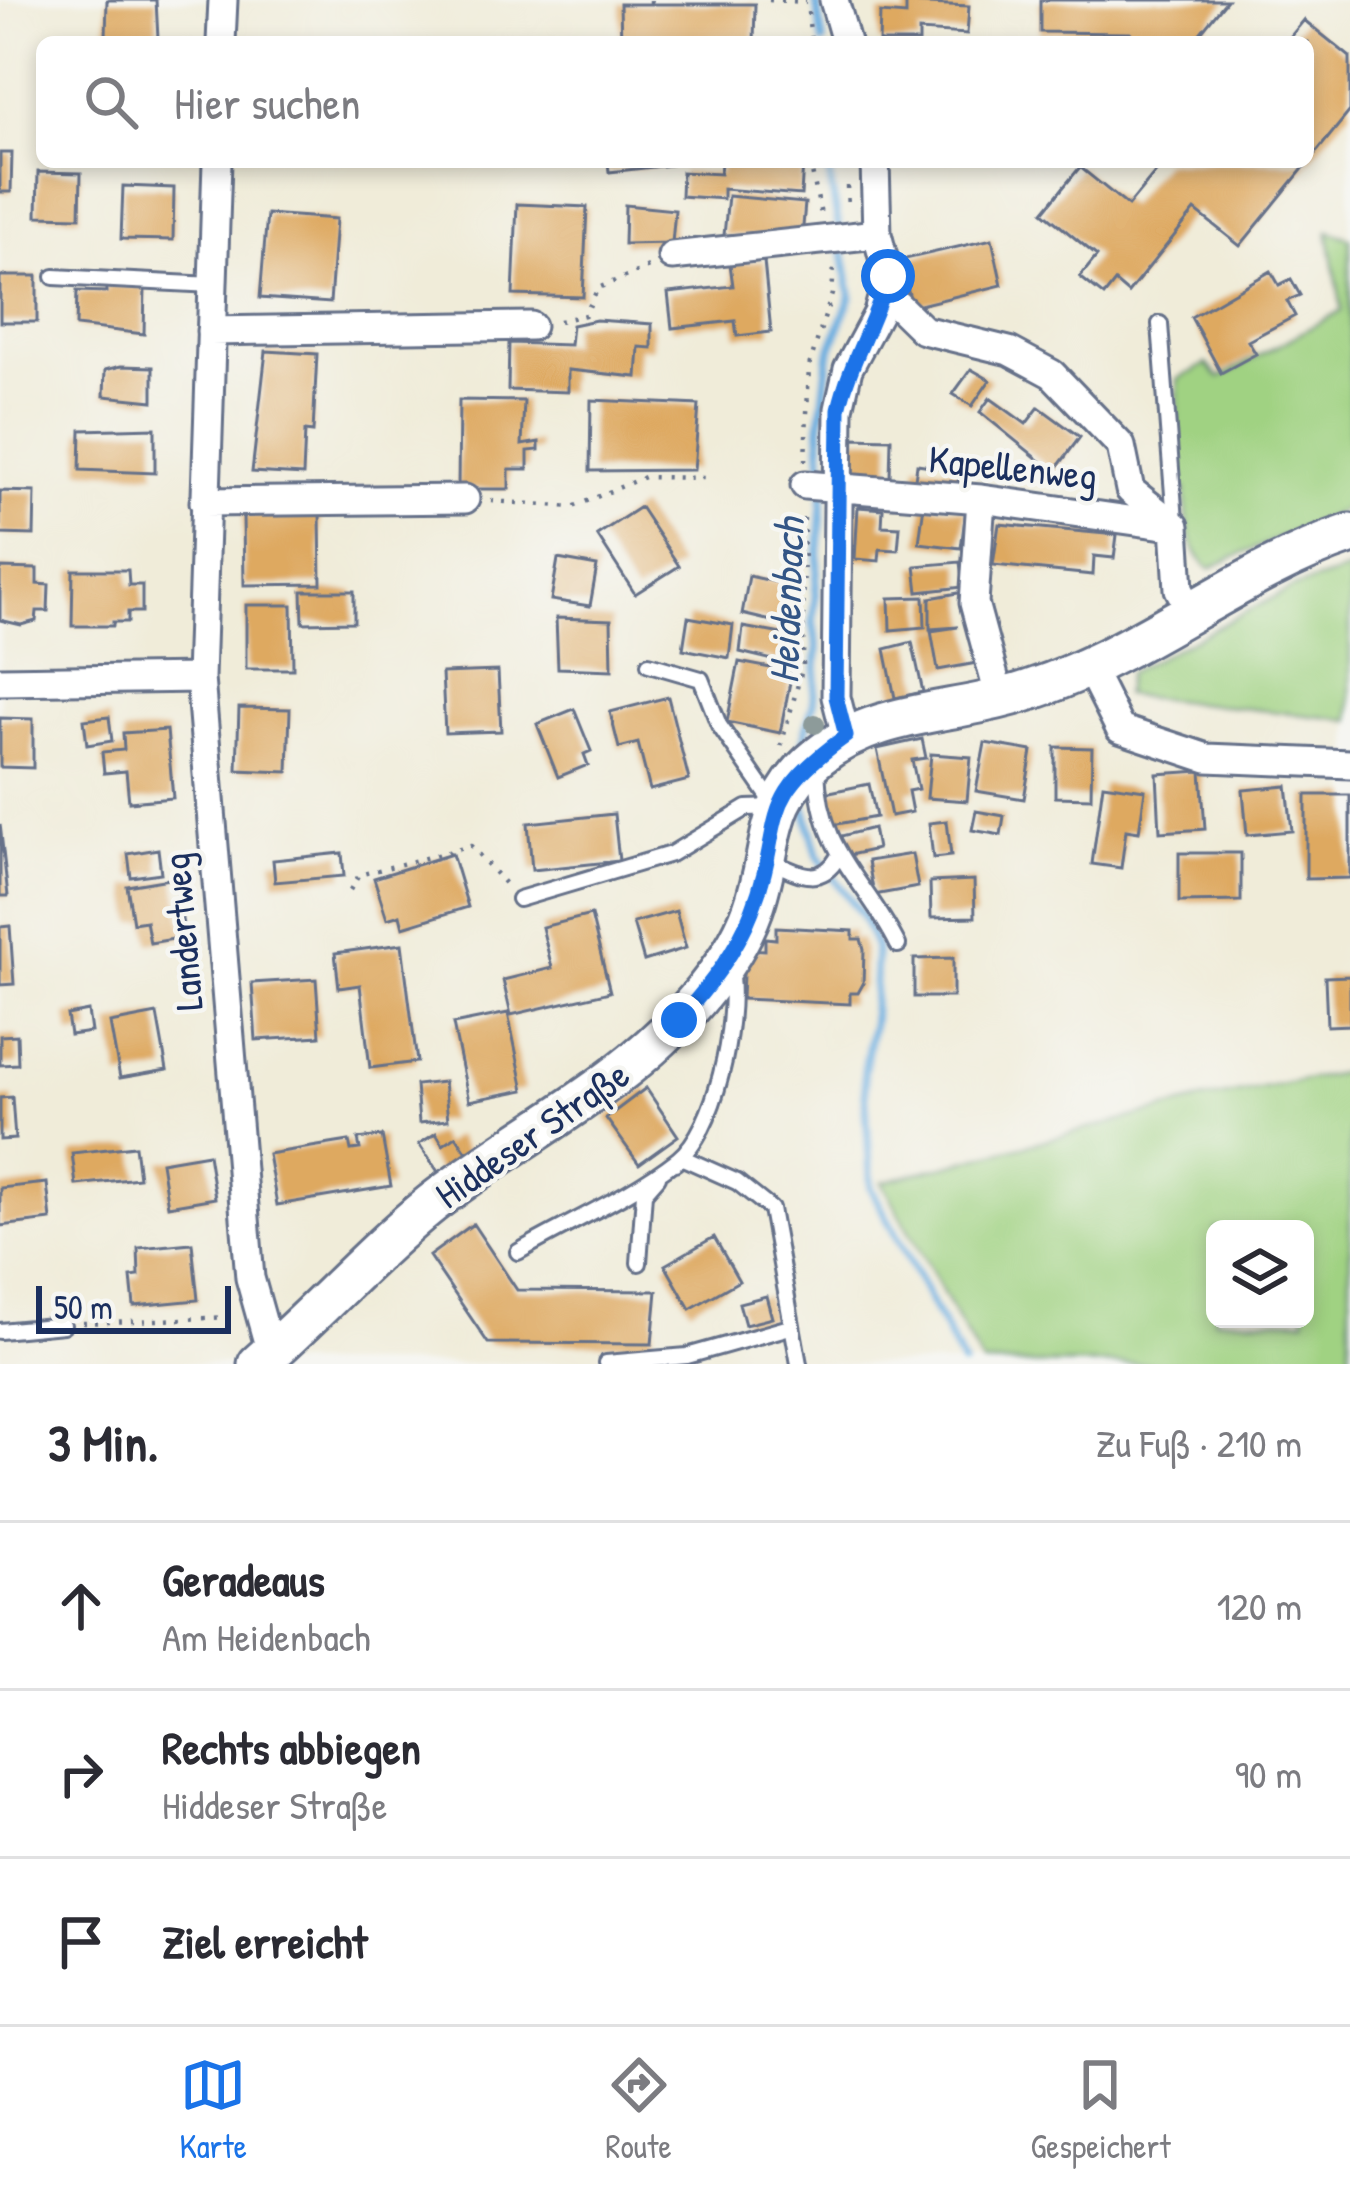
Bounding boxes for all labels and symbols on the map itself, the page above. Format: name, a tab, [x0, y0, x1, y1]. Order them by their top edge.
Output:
route start	[861, 249, 915, 303]
street label: Kapellenweg	[926, 431, 1100, 502]
water label: Heidenbach	[754, 515, 817, 685]
street label: Landertweg	[148, 851, 215, 1013]
route end	[652, 993, 706, 1047]
street label: Hiddeser Straße	[424, 1047, 639, 1220]
scale bar	[36, 1280, 231, 1333]

